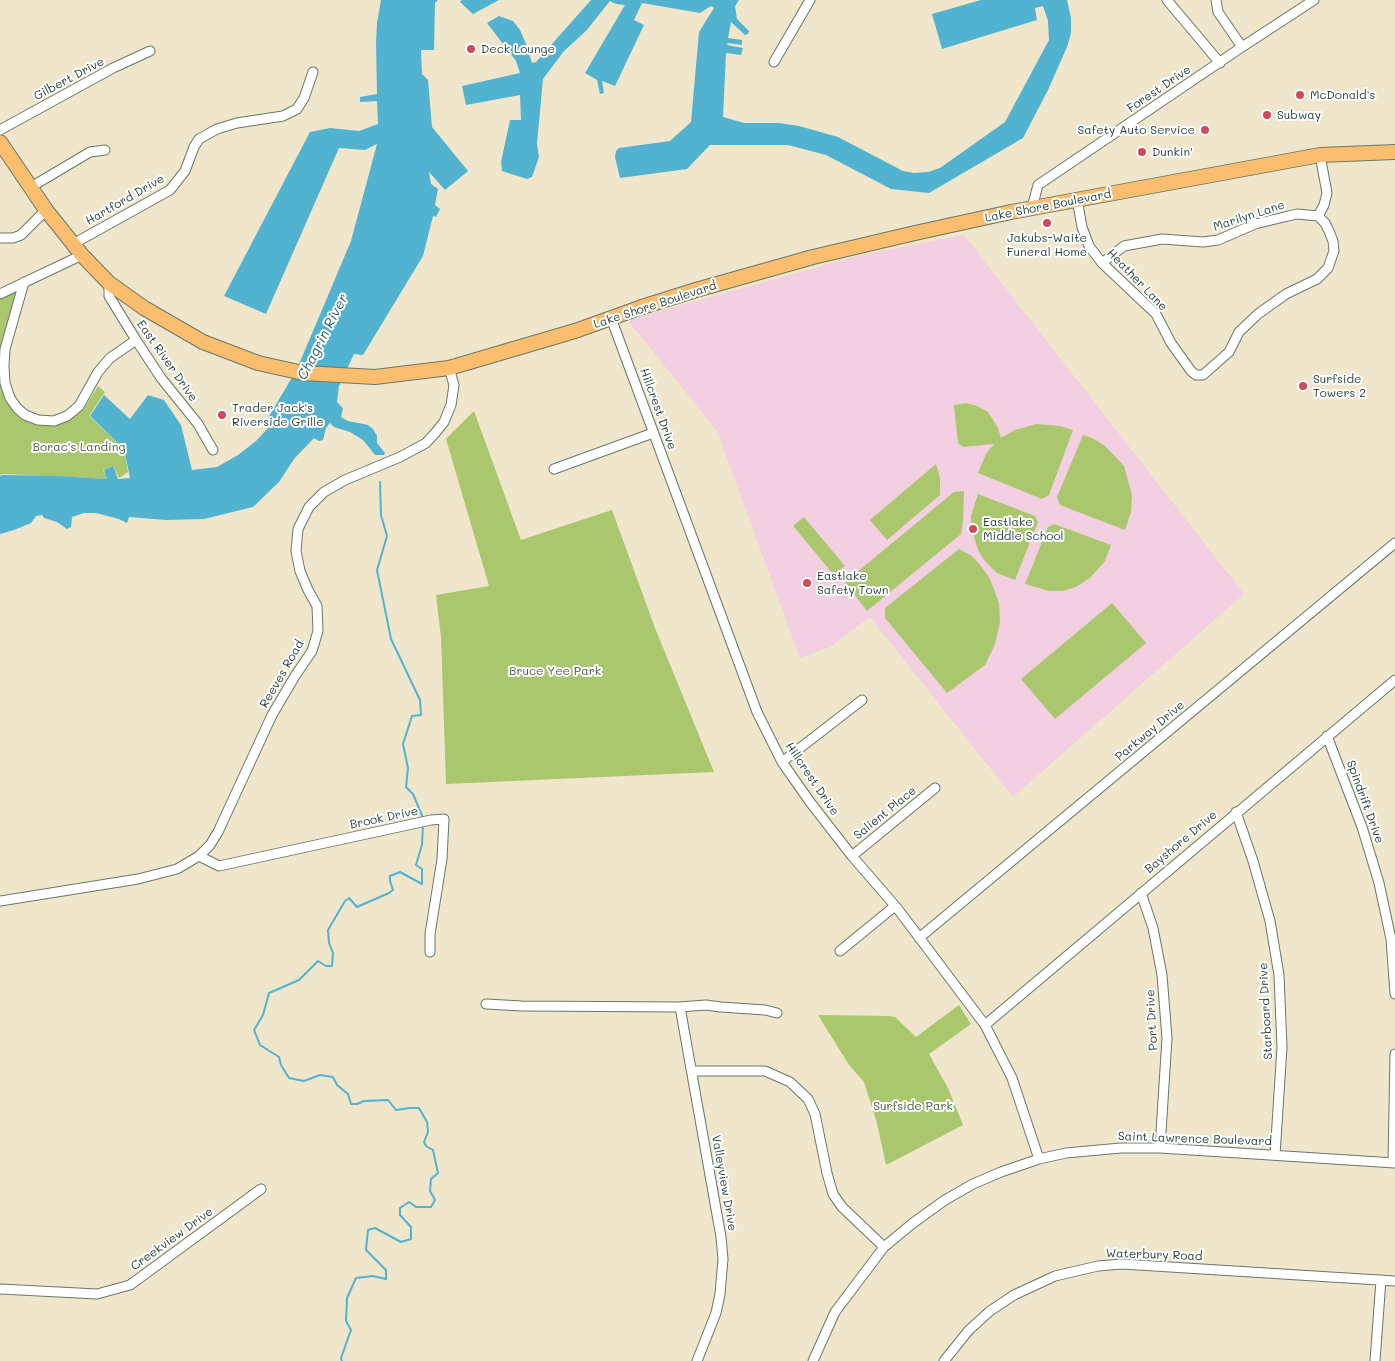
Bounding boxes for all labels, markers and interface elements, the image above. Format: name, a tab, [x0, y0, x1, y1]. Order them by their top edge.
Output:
place label: Deck Lounge	[481, 42, 555, 56]
marker: Deck Lounge	[465, 43, 477, 55]
street label: Gilbert Drive	[31, 54, 107, 104]
street label: Forest Drive	[1124, 62, 1194, 116]
place label: McDonald's	[1310, 88, 1375, 102]
marker: McDonald's	[1294, 89, 1306, 101]
place label: Subway	[1277, 108, 1321, 122]
marker: Subway	[1261, 109, 1273, 121]
place label: Safety Auto Service	[1077, 123, 1195, 137]
marker: Safety Auto Service	[1199, 124, 1211, 136]
place label: Dunkin'	[1152, 145, 1193, 159]
marker: Dunkin'	[1136, 146, 1148, 158]
street label: Hartford Drive	[83, 172, 167, 228]
street label: Lake Shore Boulevard	[984, 187, 1112, 225]
street label: Marilyn Lane	[1211, 198, 1287, 234]
marker: Jakubs-Waite Funeral Home	[1041, 217, 1053, 229]
place label: Jakubs-Waite Funeral Home	[1007, 231, 1087, 259]
street label: Heather Lane	[1104, 246, 1170, 314]
street label: Lake Shore Boulevard	[592, 278, 718, 332]
water label: Chagrin River	[294, 291, 352, 383]
street label: East River Drive	[134, 318, 200, 404]
street label: Hillcrest Drive	[637, 366, 679, 452]
place label: Surfside Towers 2	[1313, 372, 1366, 400]
marker: Surfside Towers 2	[1297, 380, 1309, 392]
place label: Trader Jack's Riverside Grille	[232, 401, 324, 429]
marker: Trader Jack's Riverside Grille	[216, 409, 228, 421]
park label: Borac's Landing	[33, 440, 125, 454]
place label: Eastlake Middle School	[983, 515, 1064, 543]
marker: Eastlake Middle School	[967, 523, 979, 535]
place label: Eastlake Safety Town	[817, 569, 888, 597]
marker: Eastlake Safety Town	[801, 577, 813, 589]
street label: Reeves Road	[257, 638, 307, 710]
park label: Bruce Yee Park	[509, 664, 601, 678]
street label: Parkway Drive	[1113, 698, 1187, 764]
street label: Hillcrest Drive	[782, 740, 842, 818]
street label: Spindrift Drive	[1343, 759, 1387, 845]
street label: Salient Place	[851, 783, 919, 843]
street label: Brook Drive	[348, 804, 420, 832]
street label: Bayshore Drive	[1142, 808, 1220, 876]
street label: Starboard Drive	[1256, 962, 1276, 1060]
street label: Port Drive	[1143, 989, 1161, 1051]
park label: Surfside Park	[873, 1099, 953, 1113]
street label: Saint Lawrence Boulevard	[1118, 1129, 1272, 1149]
street label: Valleyview Drive	[708, 1134, 740, 1232]
street label: Creekview Drive	[128, 1204, 216, 1274]
street label: Waterbury Road	[1105, 1246, 1203, 1264]

